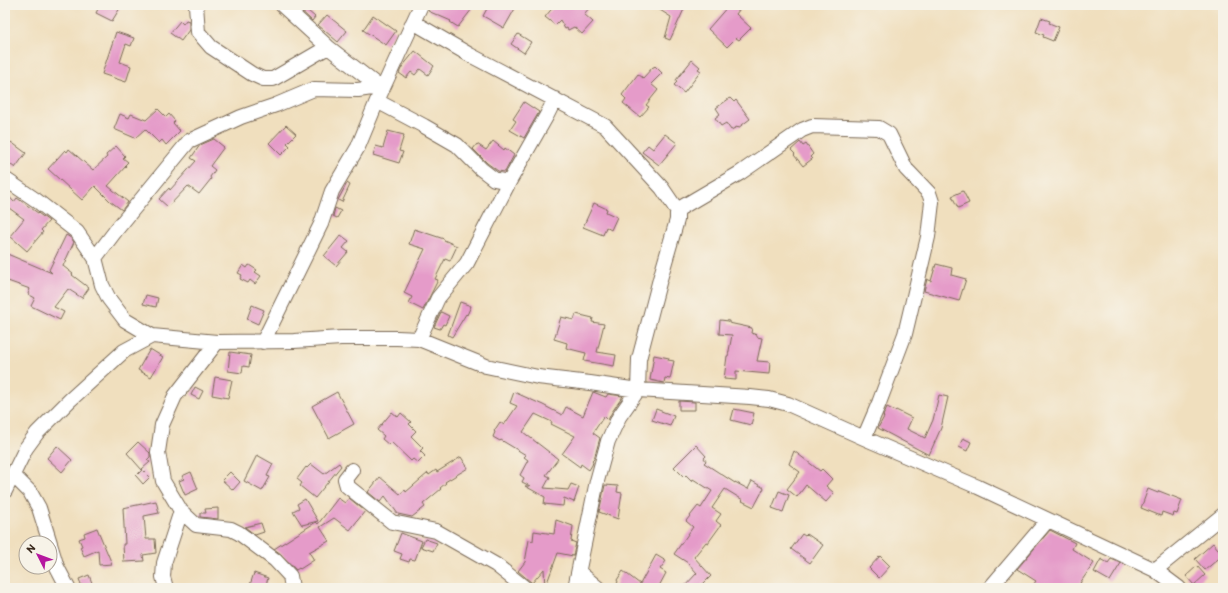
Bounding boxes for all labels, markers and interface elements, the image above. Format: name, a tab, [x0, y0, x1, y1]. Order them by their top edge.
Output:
north arrow	[18, 535, 58, 575]
text: N	[24, 542, 38, 556]

